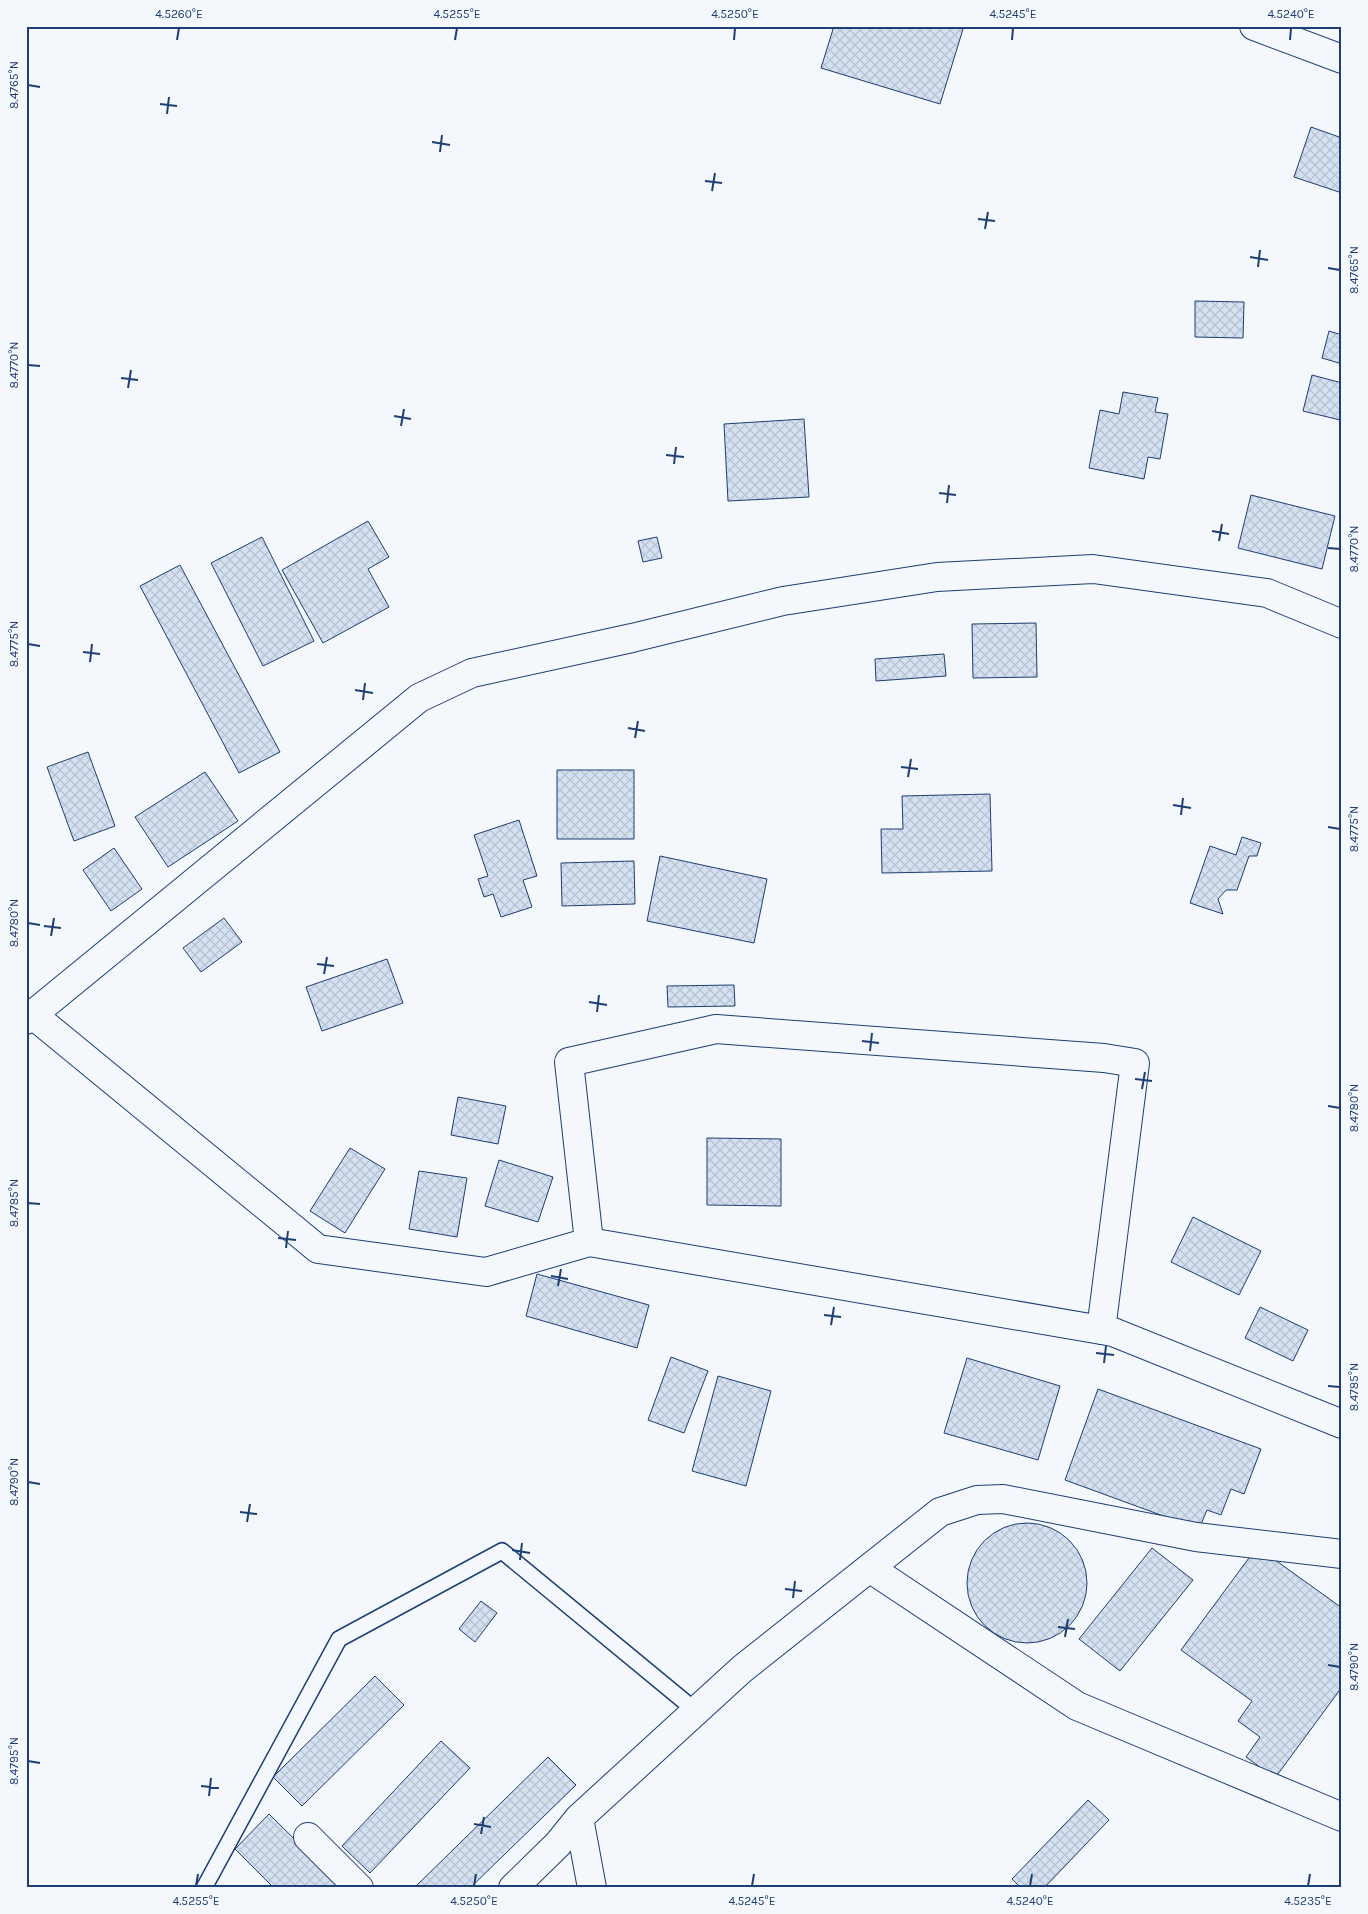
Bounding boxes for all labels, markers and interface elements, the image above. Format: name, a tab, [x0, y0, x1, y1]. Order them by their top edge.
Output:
text: 4.5260°E	[155, 7, 203, 21]
text: 4.5255°E	[434, 7, 480, 21]
text: 4.5250°E	[711, 7, 759, 21]
text: 4.5245°E	[990, 7, 1036, 21]
text: 4.5240°E	[1267, 7, 1315, 21]
text: 8.4765°N	[7, 61, 21, 109]
text: 8.4765°N	[1347, 246, 1361, 294]
text: 8.4770°N	[7, 342, 21, 388]
text: 8.4770°N	[1347, 526, 1361, 572]
text: 8.4775°N	[7, 621, 21, 667]
text: 8.4775°N	[1347, 806, 1361, 852]
text: 8.4780°N	[7, 899, 21, 947]
text: 8.4780°N	[1347, 1084, 1361, 1132]
text: 8.4785°N	[7, 1179, 21, 1227]
text: 8.4785°N	[1347, 1363, 1361, 1411]
text: 8.4790°N	[7, 1458, 21, 1506]
text: 8.4790°N	[1347, 1643, 1361, 1691]
text: 8.4795°N	[7, 1737, 21, 1785]
text: 4.5255°E	[173, 1894, 219, 1908]
text: 4.5250°E	[450, 1894, 498, 1908]
text: 4.5245°E	[729, 1894, 775, 1908]
text: 4.5240°E	[1006, 1894, 1054, 1908]
text: 4.5235°E	[1284, 1894, 1332, 1908]

